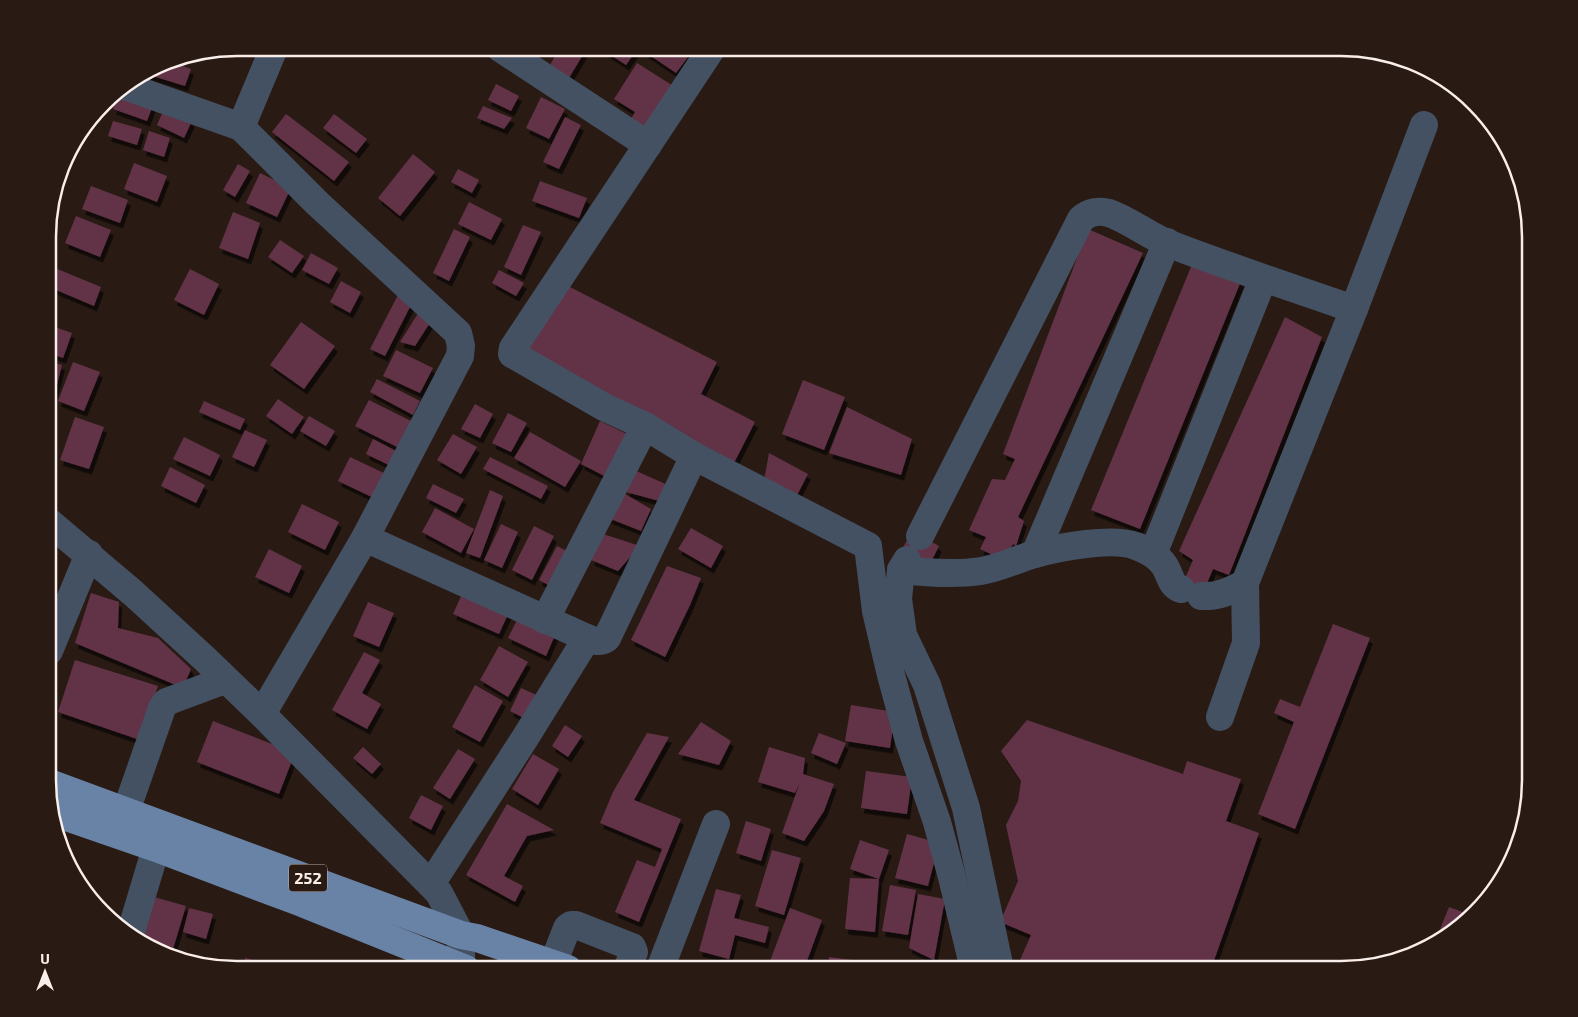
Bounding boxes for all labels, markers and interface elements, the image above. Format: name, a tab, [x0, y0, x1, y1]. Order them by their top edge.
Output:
road number: 252	[289, 864, 327, 891]
north arrow	[20, 947, 70, 997]
text: U	[40, 950, 50, 967]

